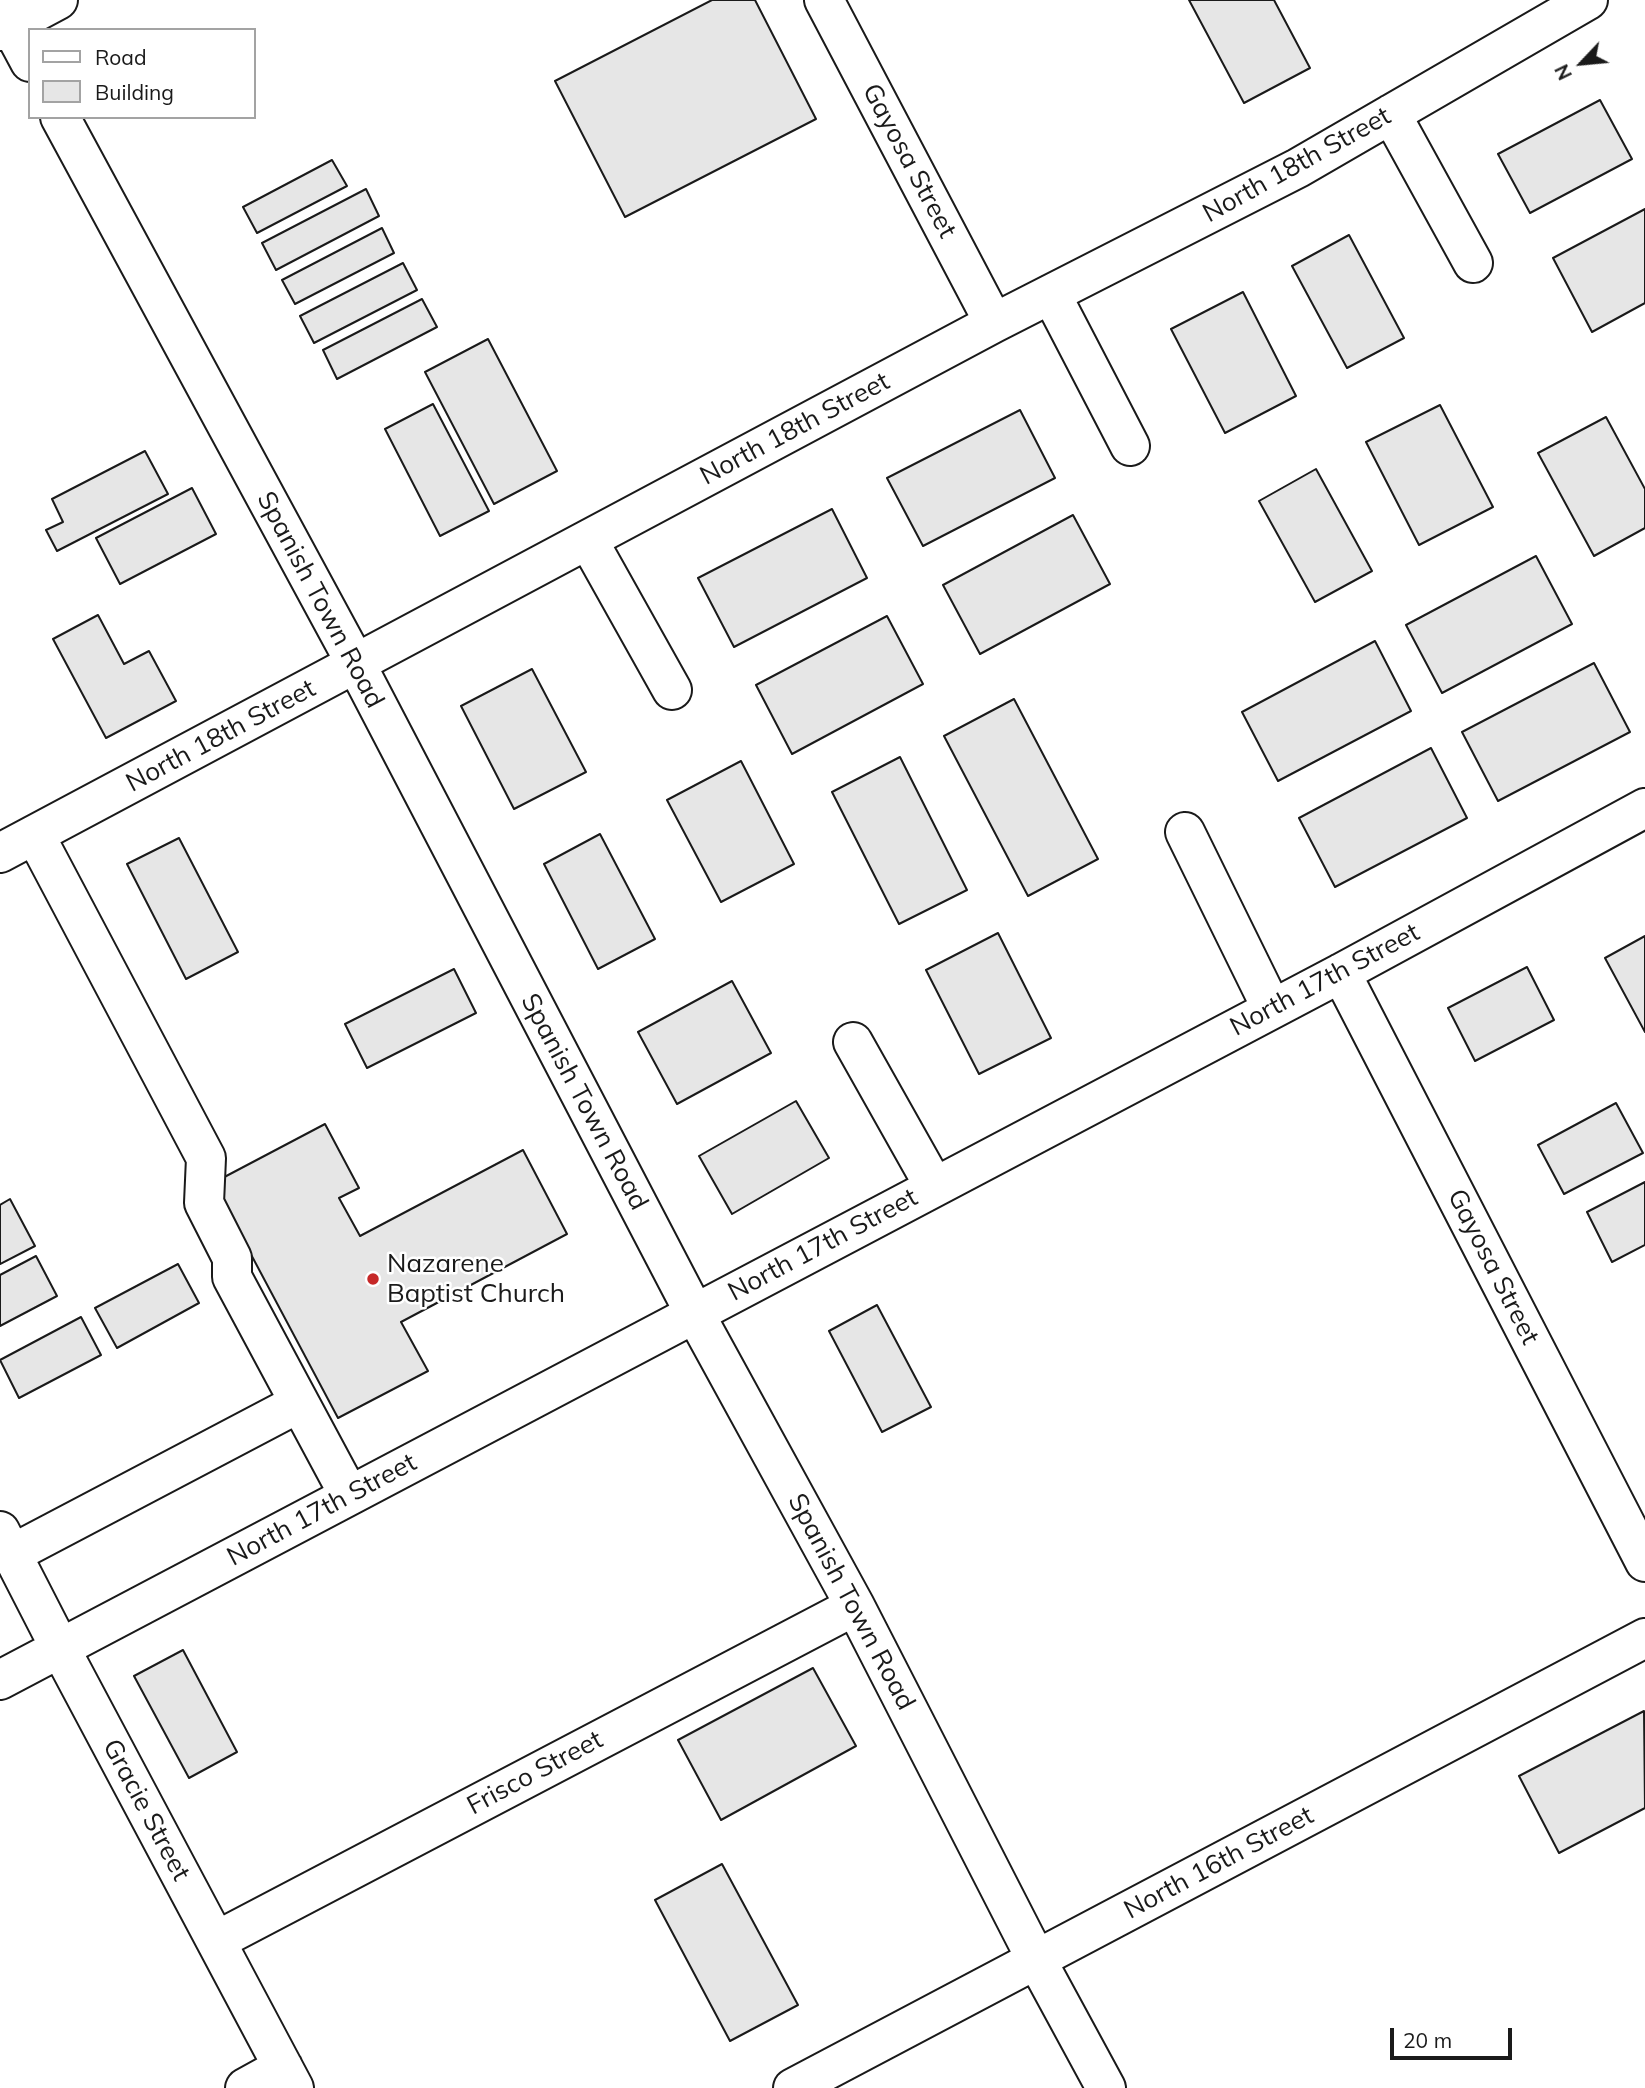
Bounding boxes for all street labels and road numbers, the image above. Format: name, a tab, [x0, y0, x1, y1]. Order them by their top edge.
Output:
street label: Gayosa Street	[855, 79, 963, 243]
street label: North 18th Street	[1198, 101, 1396, 229]
street label: North 18th Street	[695, 366, 895, 492]
street label: Spanish Town Road	[250, 487, 390, 713]
street label: North 18th Street	[121, 673, 321, 799]
street label: North 17th Street	[1225, 917, 1425, 1043]
street label: Spanish Town Road	[514, 989, 654, 1215]
street label: North 17th Street	[723, 1182, 923, 1308]
street label: Gayosa Street	[1440, 1184, 1546, 1350]
street label: North 17th Street	[222, 1447, 422, 1573]
street label: Spanish Town Road	[781, 1489, 921, 1715]
street label: Frisco Street	[462, 1724, 608, 1822]
street label: Gracie Street	[96, 1734, 196, 1886]
street label: North 16th Street	[1119, 1800, 1319, 1926]

